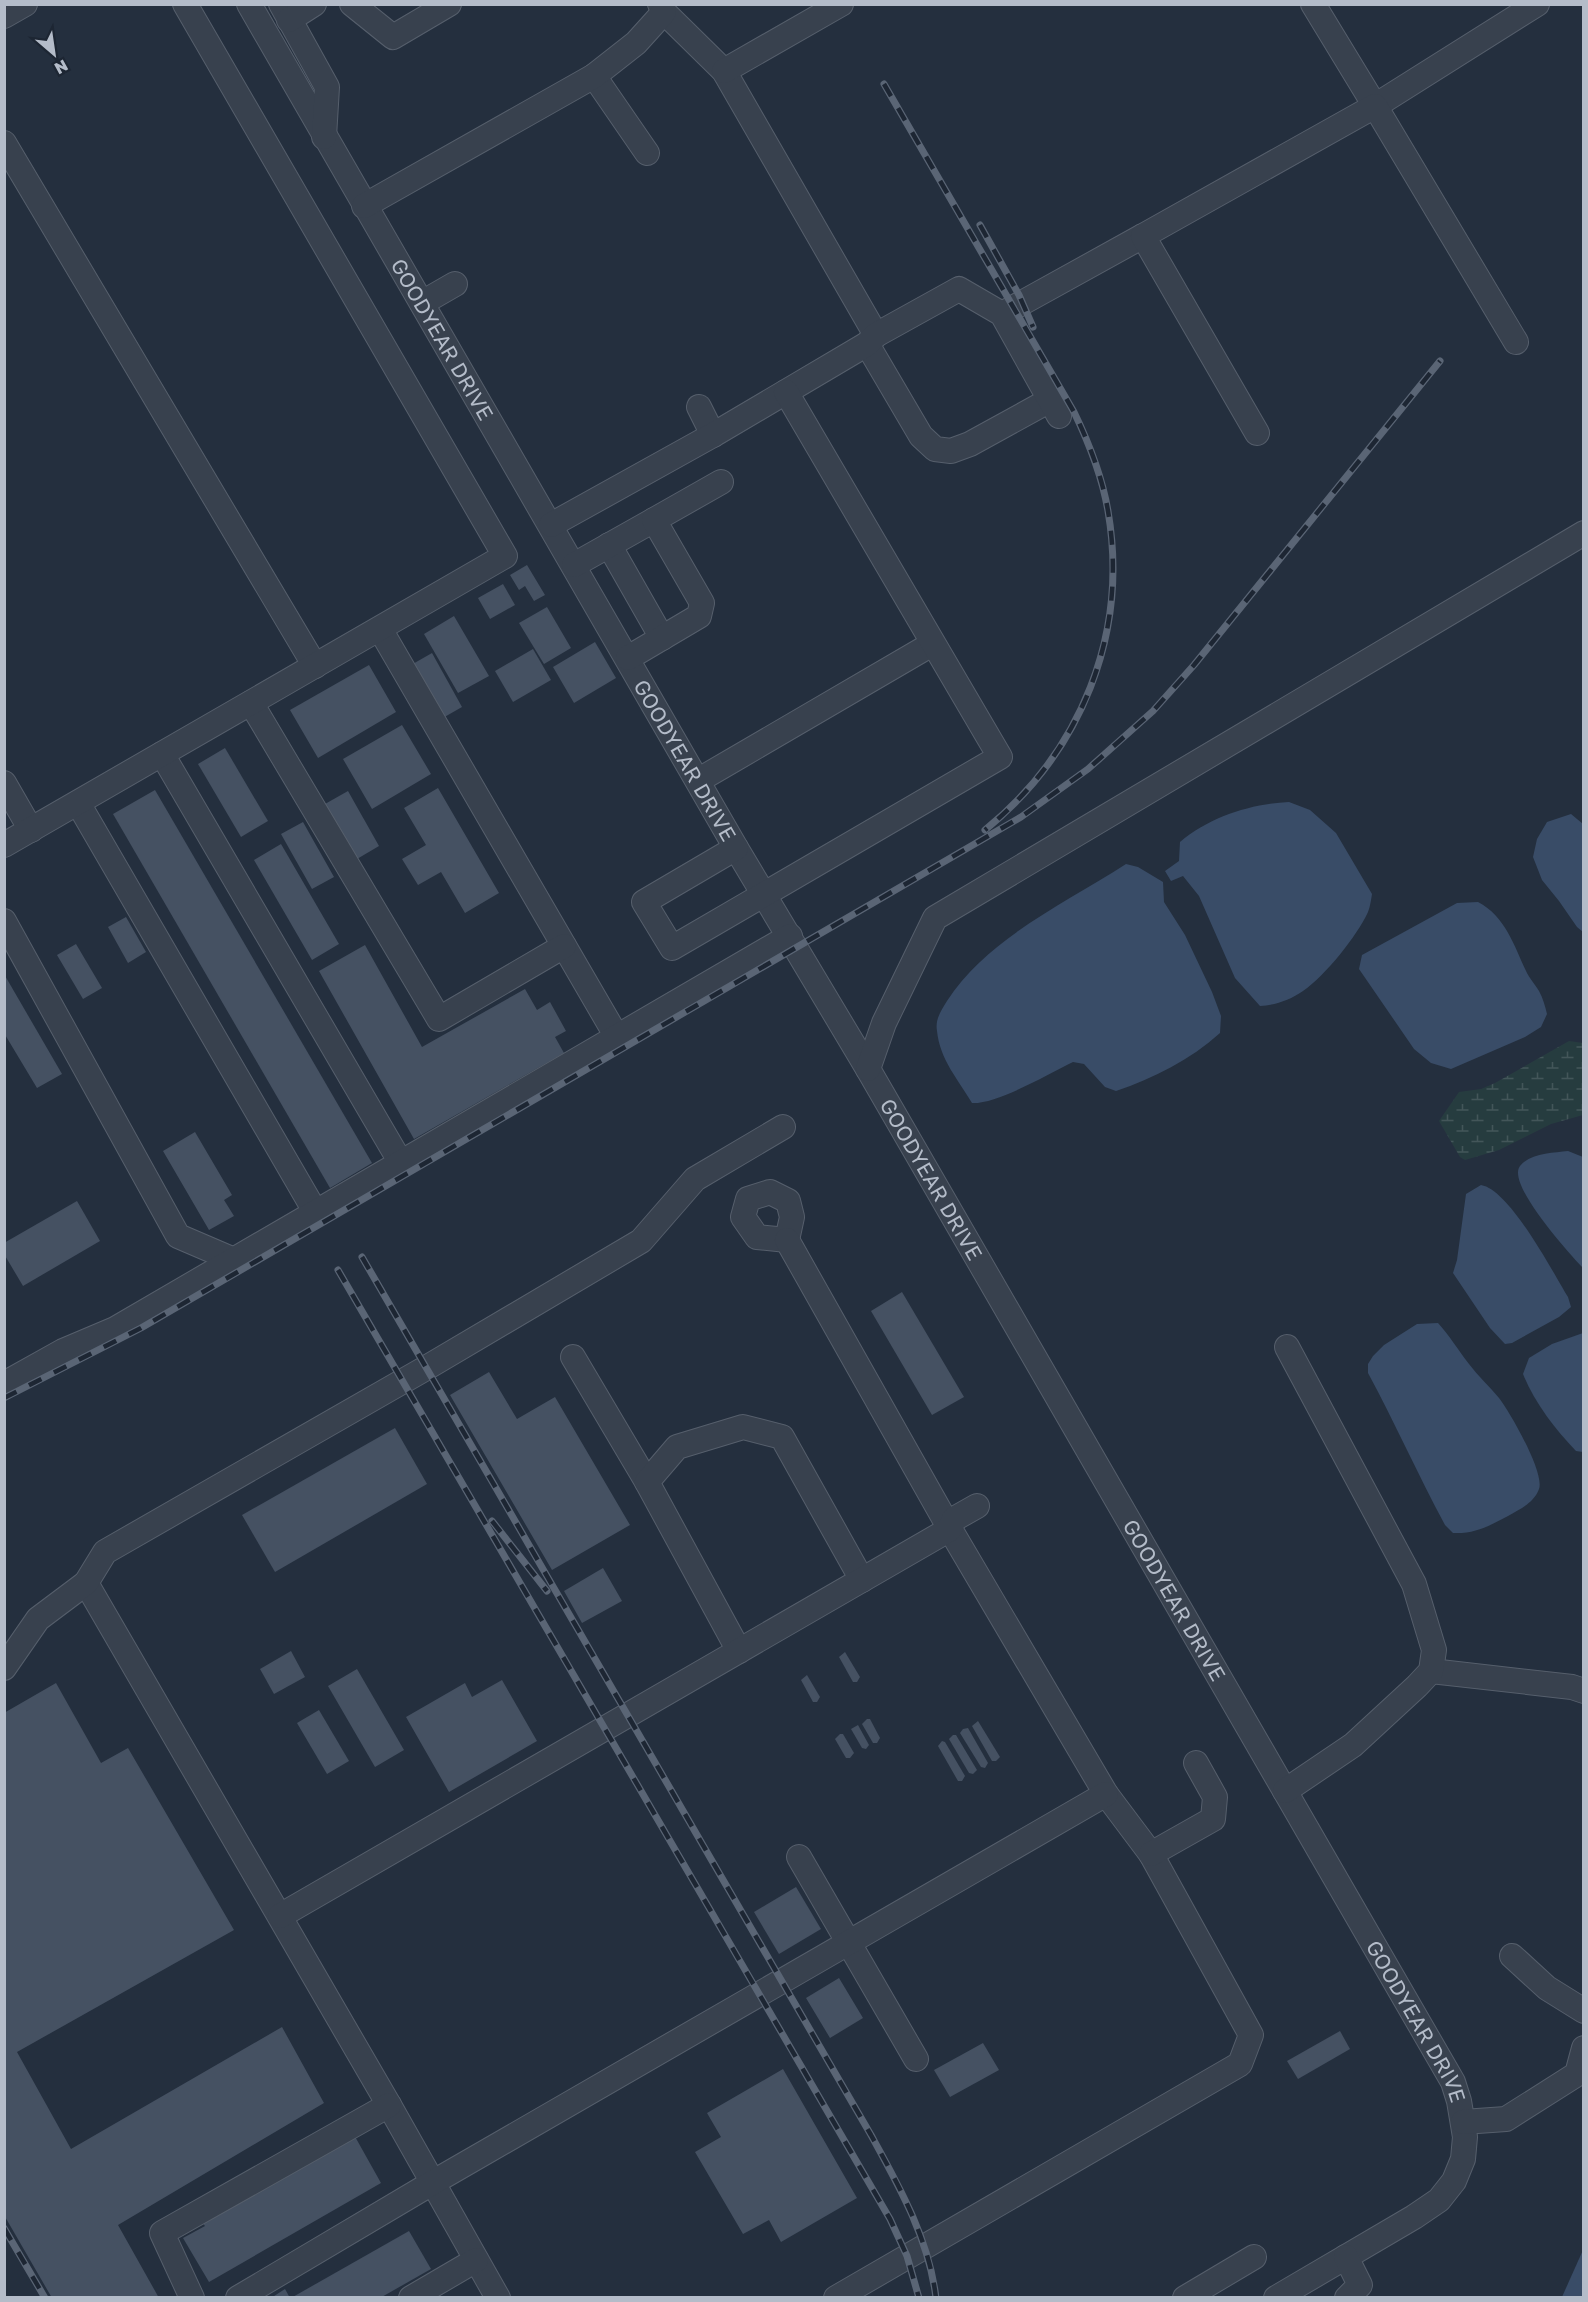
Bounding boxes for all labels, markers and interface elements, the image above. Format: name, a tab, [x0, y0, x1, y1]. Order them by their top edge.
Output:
north arrow	[24, 24, 84, 84]
text: N	[51, 55, 71, 79]
street label: GOODYEAR DRIVE	[386, 254, 499, 425]
street label: GOODYEAR DRIVE	[628, 675, 742, 846]
street label: GOODYEAR DRIVE	[875, 1094, 988, 1265]
street label: GOODYEAR DRIVE	[1118, 1515, 1231, 1685]
street label: GOODYEAR DRIVE	[1361, 1935, 1472, 2106]

